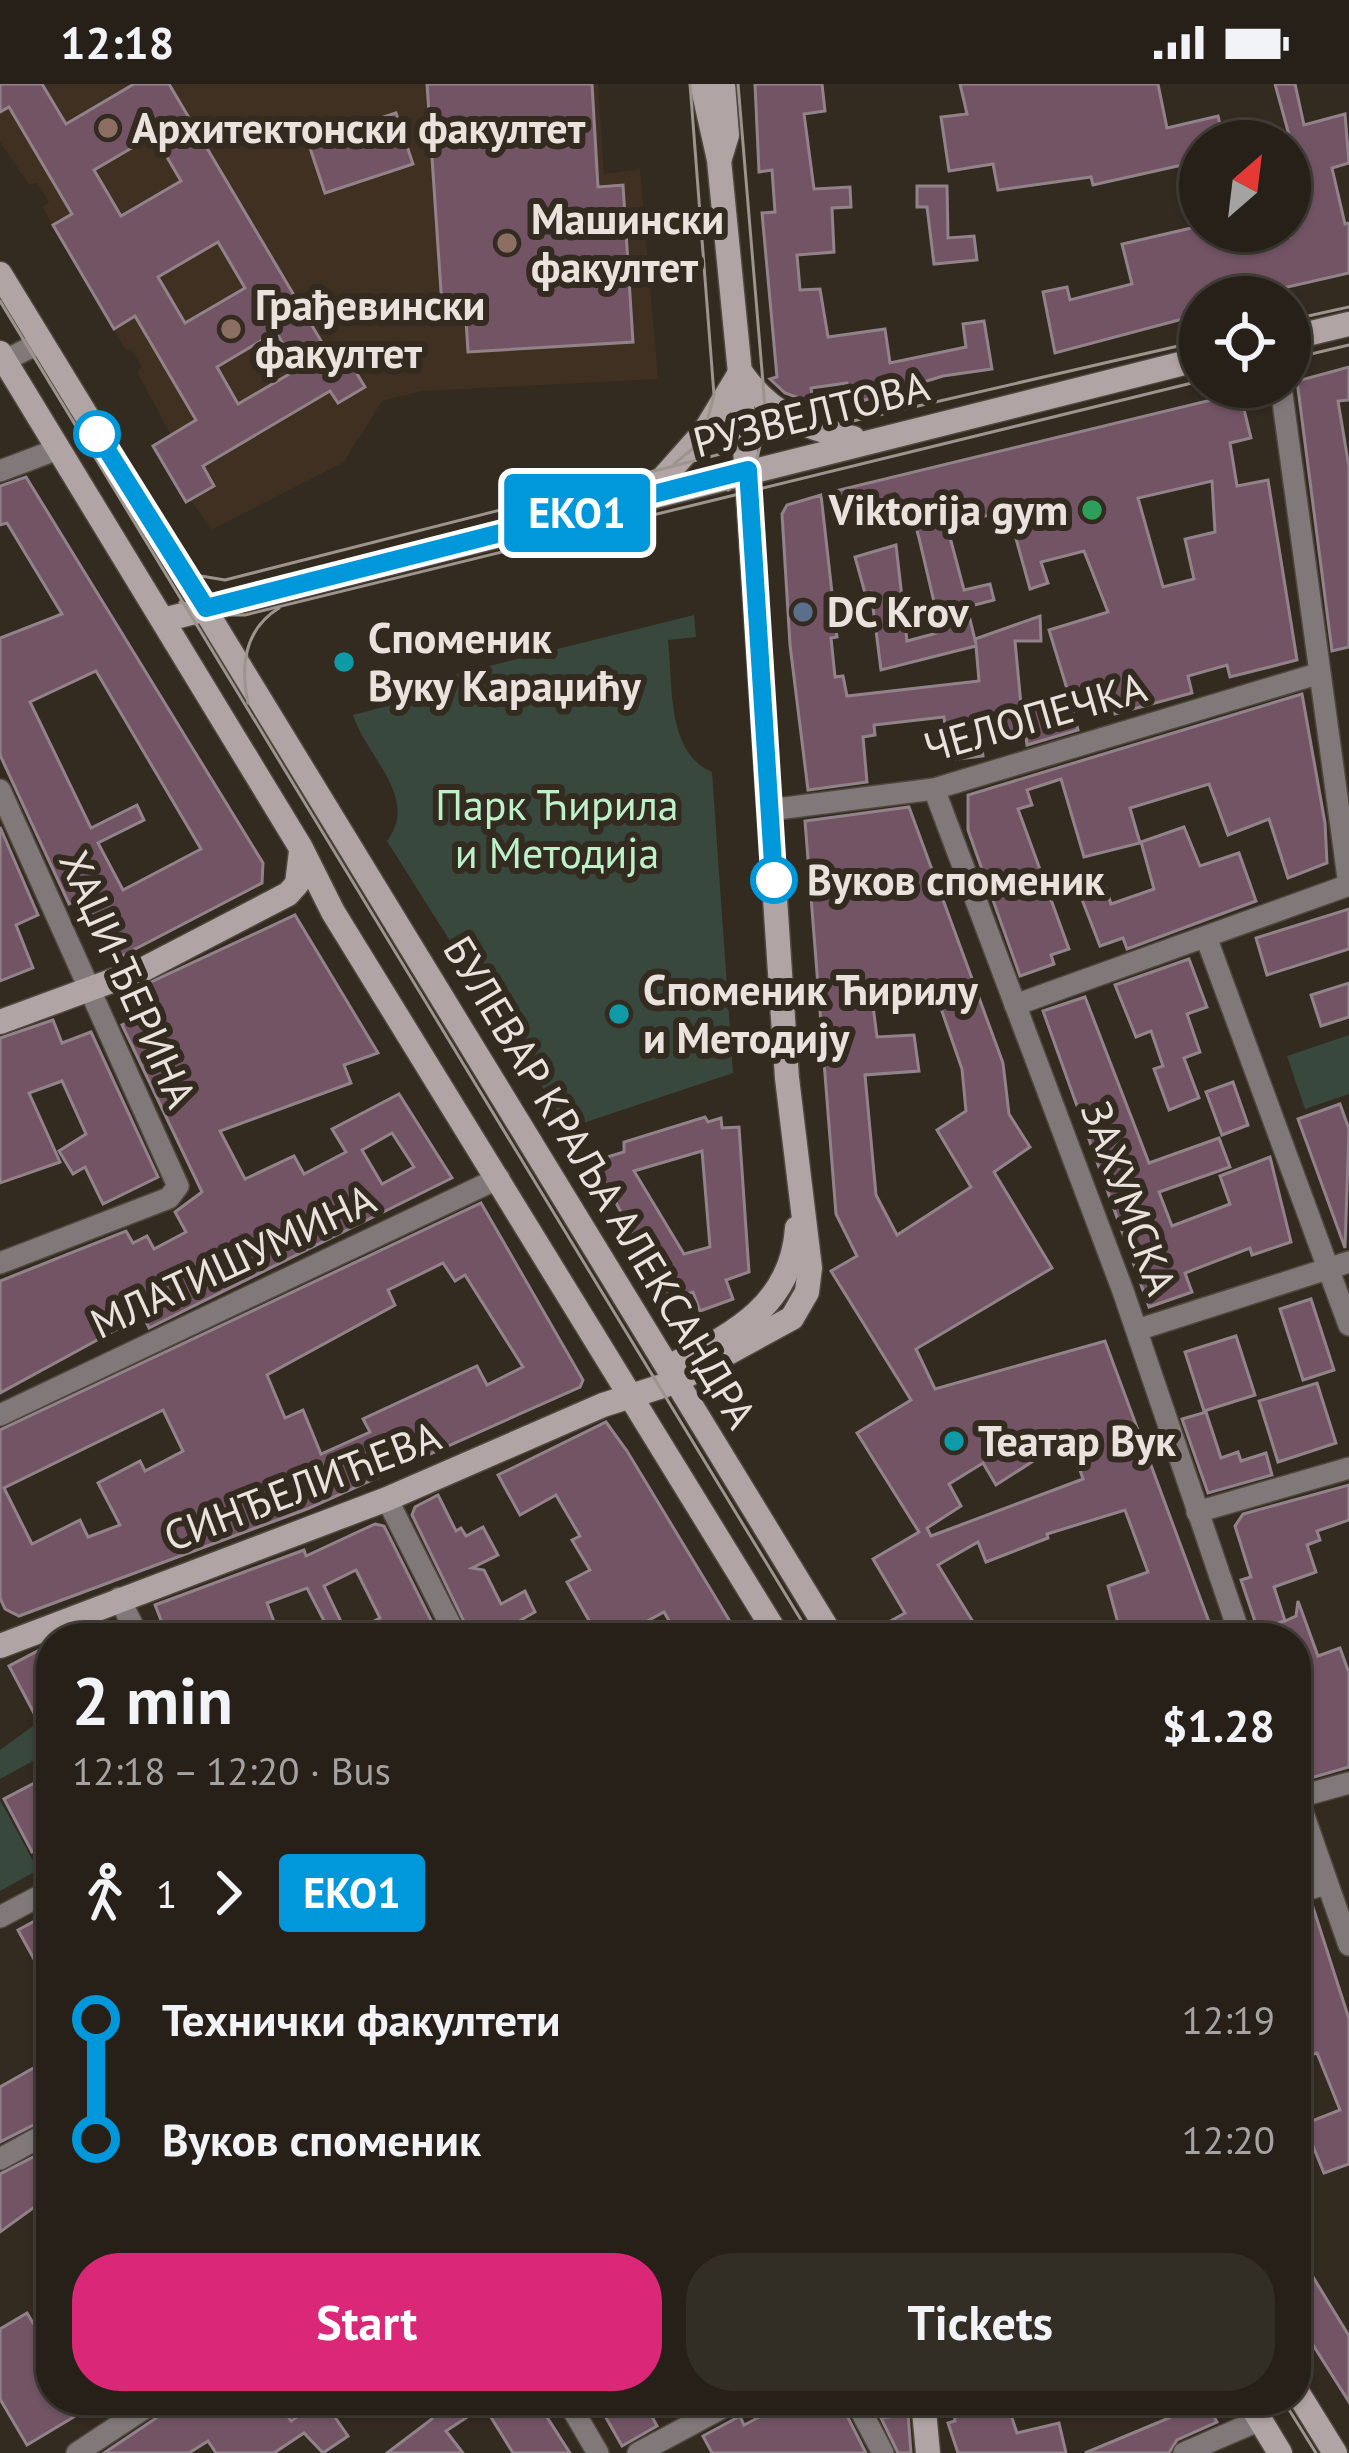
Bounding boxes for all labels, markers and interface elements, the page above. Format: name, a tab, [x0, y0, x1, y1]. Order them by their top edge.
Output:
text: 12:18	[60, 13, 174, 71]
place label: Архитектонски факултет	[132, 100, 586, 155]
marker: Архитектонски факултет	[95, 115, 121, 141]
north arrow	[1179, 120, 1311, 252]
map controls	[1179, 120, 1311, 408]
place label: Машински факултет	[531, 191, 724, 294]
marker: Машински факултет	[494, 230, 520, 256]
button: locate	[1179, 276, 1311, 408]
place label: Грађевински факултет	[255, 277, 485, 380]
marker: Грађевински факултет	[218, 316, 244, 342]
street label: РУЗВЕЛТОВА	[687, 358, 935, 469]
unlabelled marker	[75, 412, 119, 456]
line badge: EKO1	[493, 474, 661, 552]
place label: Viktorija gym	[828, 482, 1068, 537]
text: EKO1	[528, 485, 626, 540]
marker: Viktorija gym	[1079, 497, 1105, 523]
place label: DC Krov	[827, 584, 970, 639]
marker: DC Krov	[790, 599, 816, 625]
place label: Споменик Вуку Караџићу	[368, 610, 642, 713]
marker: Споменик Вуку Караџићу	[331, 649, 357, 675]
street label: ЧЕЛОПЕЧКА	[917, 658, 1153, 774]
park label: Парк Ћирила и Методија	[435, 777, 679, 880]
street label: ХАЏИ-ЂЕРИНА	[47, 842, 210, 1116]
place label: Вуков споменик	[807, 852, 1105, 907]
marker: Вуков споменик	[752, 858, 796, 902]
street label: БУЛЕВАР КРАЉА АЛЕКСАНДРА	[431, 926, 770, 1438]
place label: Споменик Ћирилу и Методију	[643, 962, 979, 1065]
marker: Споменик Ћирилу и Методију	[606, 1001, 632, 1027]
street label: ЗАХУМСКА	[1069, 1093, 1190, 1303]
street label: МЛАТИШУМИНА	[82, 1170, 384, 1351]
street label: СИНЂЕЛИЋЕВА	[156, 1407, 448, 1563]
place label: Театар Вук	[978, 1413, 1176, 1468]
marker: Театар Вук	[941, 1428, 967, 1454]
text: 2 min	[72, 1657, 233, 1742]
text: $1.28	[1162, 1696, 1275, 1754]
text: 12:18 – 12:20 · Bus	[72, 1745, 391, 1796]
icon: walk	[72, 1860, 138, 1926]
icon: forward	[195, 1860, 261, 1926]
text: EKO1	[303, 1865, 401, 1920]
text: 1	[156, 1868, 177, 1919]
text: Технички факултети	[162, 1990, 561, 2048]
text: 12:19	[1181, 1994, 1275, 2045]
text: Вуков споменик	[162, 2110, 481, 2168]
text: 12:20	[1181, 2114, 1275, 2165]
button: Start	[72, 2253, 662, 2391]
button: Tickets	[686, 2253, 1275, 2391]

